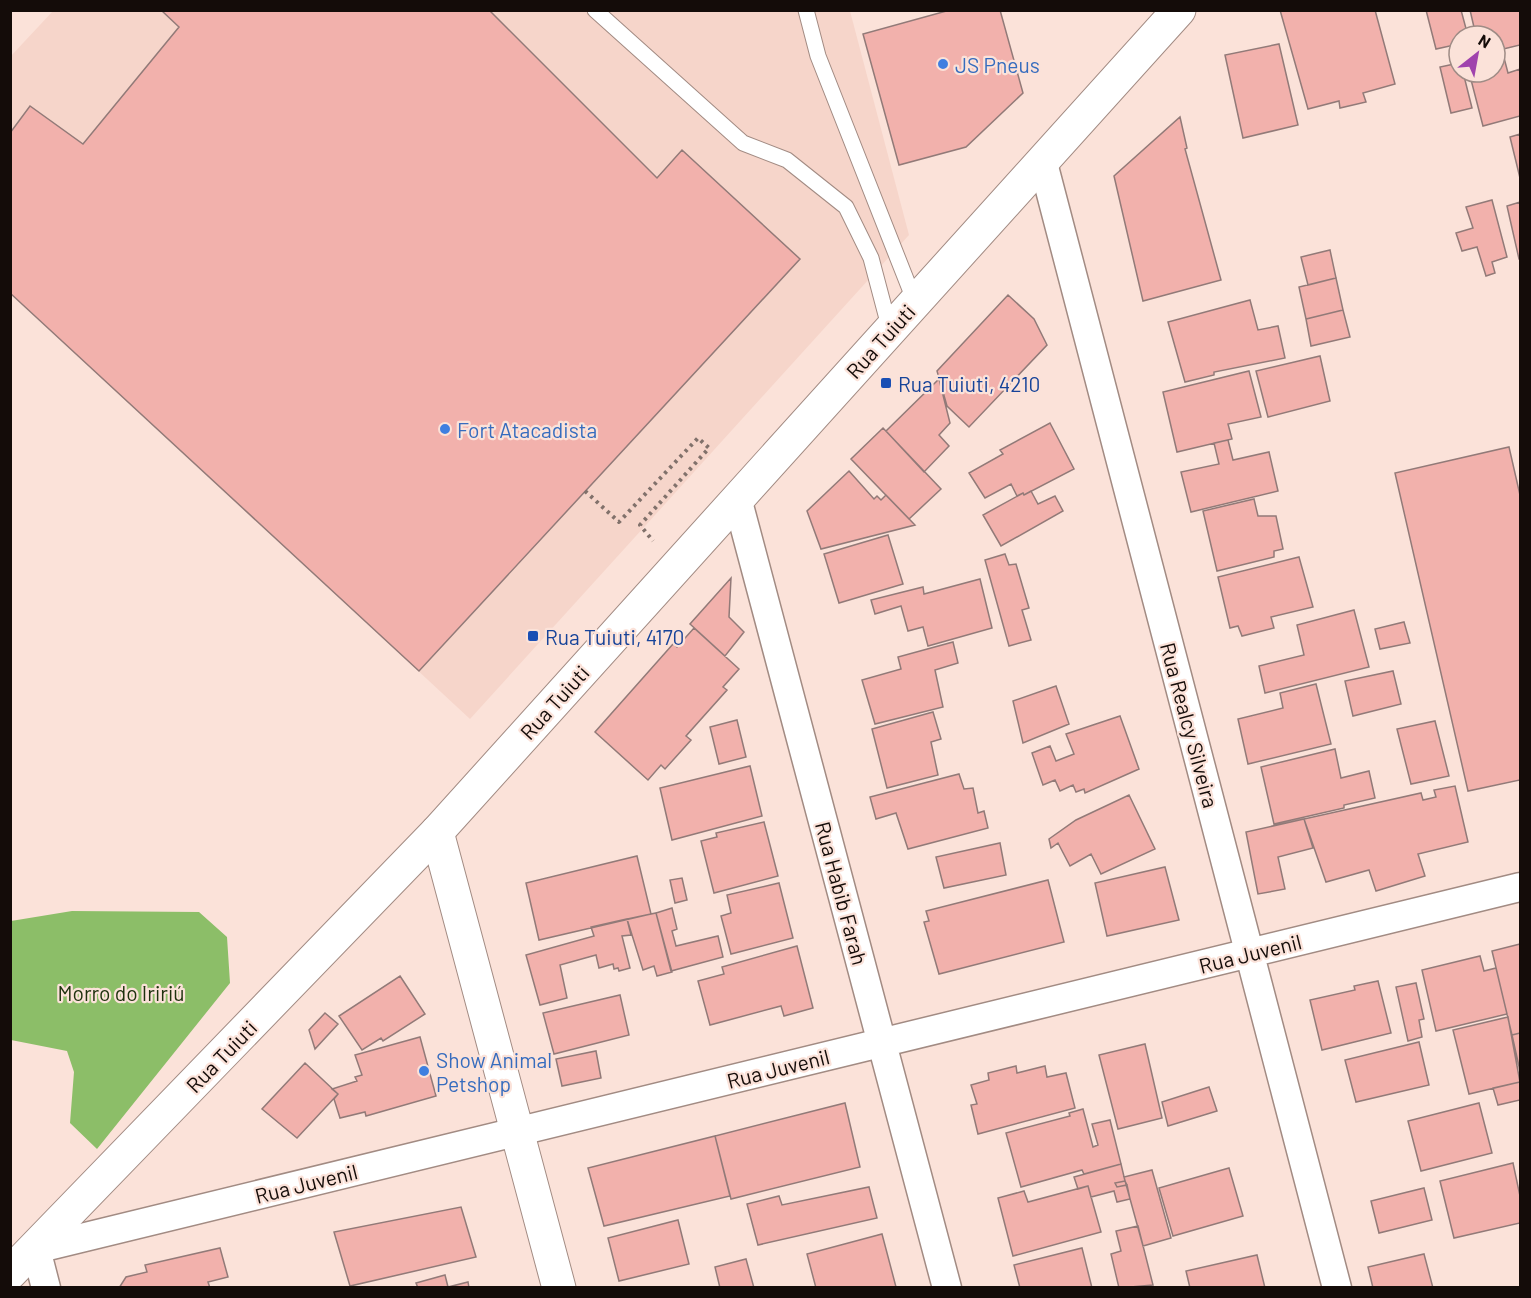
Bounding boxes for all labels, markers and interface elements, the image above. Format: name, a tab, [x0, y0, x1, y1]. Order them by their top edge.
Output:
north arrow	[1447, 24, 1507, 84]
text: N	[1476, 30, 1494, 52]
place label: JS Pneus	[955, 52, 1040, 77]
marker: JS Pneus	[936, 57, 950, 71]
street label: Rua Tuiuti	[840, 299, 920, 383]
place label: Rua Tuiuti, 4210	[898, 371, 1040, 396]
marker: Rua Tuiuti, 4210	[879, 376, 893, 390]
place label: Fort Atacadista	[457, 417, 597, 442]
marker: Fort Atacadista	[438, 422, 452, 436]
place label: Rua Tuiuti, 4170	[545, 624, 684, 649]
marker: Rua Tuiuti, 4170	[526, 629, 540, 643]
street label: Rua Realcy Silveira	[1156, 640, 1224, 810]
street label: Rua Tuiuti	[514, 660, 594, 744]
street label: Rua Habib Farah	[811, 818, 873, 968]
street label: Rua Juvenil	[1196, 928, 1304, 978]
park label: Morro do Iririú	[57, 980, 185, 1005]
street label: Rua Tuiuti	[180, 1015, 262, 1097]
street label: Rua Juvenil	[724, 1043, 832, 1093]
place label: Show Animal Petshop	[436, 1047, 552, 1096]
marker: Show Animal Petshop	[417, 1064, 431, 1078]
street label: Rua Juvenil	[252, 1158, 360, 1208]

